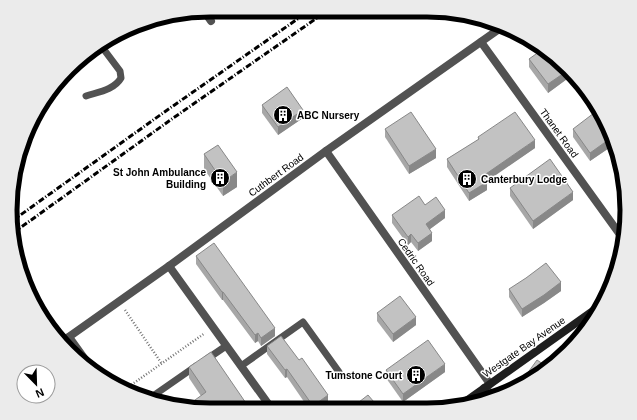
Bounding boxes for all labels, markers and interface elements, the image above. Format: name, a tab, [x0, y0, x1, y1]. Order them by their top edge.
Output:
building icon: ABC Nursery	[272, 104, 294, 126]
street label: Thanet Road	[538, 106, 580, 160]
place label: ABC Nursery	[297, 110, 360, 121]
street label: Cuthbert Road	[246, 151, 306, 199]
place label: St John Ambulance Building	[113, 167, 206, 190]
building icon: St John Ambulance Building	[209, 167, 231, 189]
building icon: Canterbury Lodge	[456, 168, 478, 190]
place label: Canterbury Lodge	[481, 174, 568, 185]
street label: Cedric Road	[396, 236, 436, 288]
street label: Westgate Bay Avenue	[481, 314, 568, 380]
north arrow	[16, 364, 56, 404]
building icon: Tumstone Court	[405, 364, 427, 386]
place label: Tumstone Court	[326, 370, 403, 381]
text: N	[34, 386, 46, 400]

